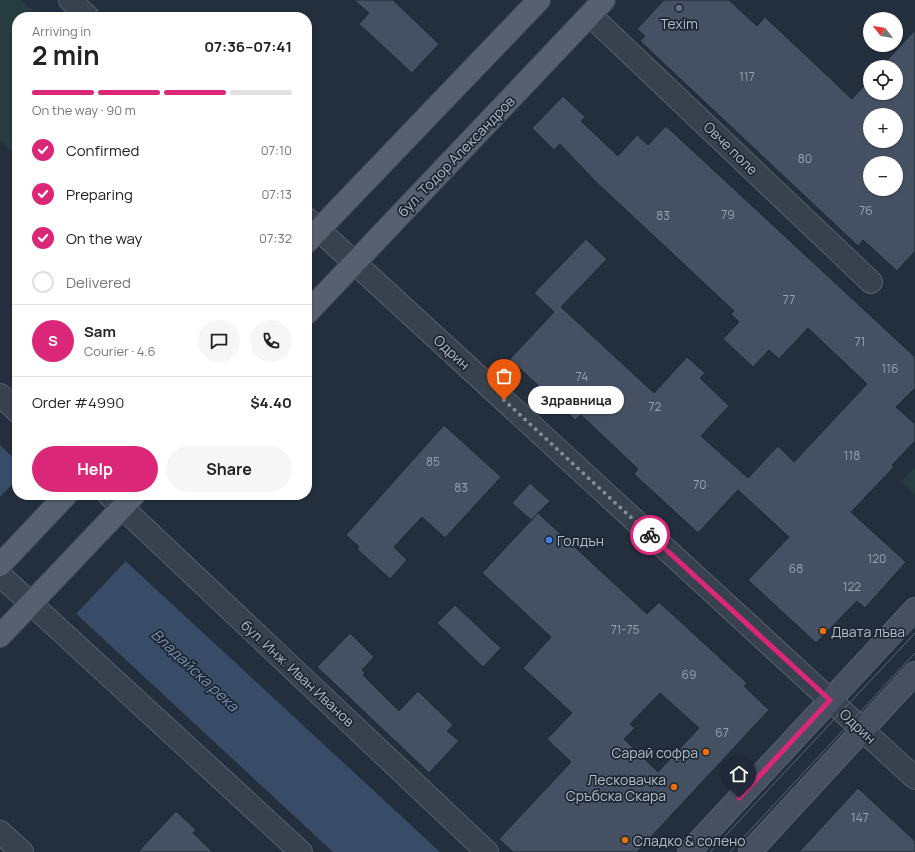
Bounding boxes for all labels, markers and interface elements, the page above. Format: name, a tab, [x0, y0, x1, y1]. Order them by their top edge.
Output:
marker: Texim	[674, 3, 684, 13]
north arrow	[863, 12, 903, 52]
map controls	[863, 12, 903, 196]
place label: Texim	[660, 14, 698, 33]
text: Arriving in	[32, 22, 91, 40]
text: 07:36–07:41	[204, 36, 292, 57]
text: 2 min	[32, 37, 100, 73]
button: locate	[863, 60, 903, 100]
house number: 117	[739, 68, 755, 85]
street label: бул. Тодор Александров	[393, 91, 519, 220]
text: On the way · 90 m	[32, 101, 136, 119]
button: +	[863, 108, 903, 148]
street label: Овче поле	[700, 117, 762, 179]
icon: check	[32, 139, 54, 161]
text: Confirmed	[66, 140, 139, 161]
text: 07:10	[261, 141, 292, 159]
house number: 80	[798, 150, 812, 167]
button: −	[863, 156, 903, 196]
icon: check	[32, 183, 54, 205]
text: Preparing	[66, 184, 133, 205]
text: 07:13	[261, 185, 292, 203]
house number: 76	[859, 202, 873, 219]
house number: 79	[721, 206, 735, 223]
house number: 83	[656, 207, 670, 224]
icon: check	[32, 227, 54, 249]
text: On the way	[66, 228, 142, 249]
text: 07:32	[259, 229, 292, 247]
text: Delivered	[66, 272, 131, 293]
house number: 77	[783, 291, 795, 308]
button: chat	[198, 320, 240, 362]
button: phone	[250, 320, 292, 362]
text: Sam	[84, 321, 116, 342]
text: S	[48, 330, 58, 351]
street label: Одрин	[430, 330, 474, 374]
house number: 71	[855, 333, 865, 350]
text: Courier · 4.6	[84, 342, 156, 360]
pin	[487, 359, 521, 400]
house number: 116	[882, 360, 898, 377]
icon: bag	[493, 365, 515, 387]
house number: 74	[576, 368, 588, 385]
callout: Здравница	[528, 386, 624, 414]
text: Здравница	[540, 391, 612, 409]
text: Order #4990	[32, 392, 124, 413]
text: $4.40	[250, 392, 292, 413]
house number: 72	[649, 398, 662, 415]
button: Help	[32, 446, 158, 492]
button: Share	[166, 446, 292, 492]
house number: 118	[844, 447, 860, 464]
house number: 85	[426, 453, 440, 470]
house number: 70	[693, 476, 707, 493]
house number: 83	[454, 479, 468, 496]
courier	[630, 515, 670, 555]
icon: bike	[639, 524, 661, 546]
place label: Голдън	[557, 531, 604, 550]
marker: Голдън	[544, 535, 554, 545]
house number: 120	[868, 550, 886, 567]
house number: 68	[789, 560, 803, 577]
house number: 122	[843, 578, 861, 595]
street label: бул. Инж. Иван Иванов	[237, 616, 359, 731]
house number: 71-75	[611, 621, 639, 638]
place label: Двата лъва	[831, 622, 905, 641]
water label: Владайска река	[147, 624, 244, 716]
marker: Двата лъва	[818, 626, 828, 636]
house number: 69	[682, 666, 696, 683]
street label: Одрин	[836, 704, 880, 748]
house number: 67	[715, 724, 729, 741]
place label: Сарай софра	[611, 743, 698, 762]
marker: Сарай софра	[701, 747, 711, 757]
pin	[722, 757, 756, 798]
icon: home	[728, 763, 750, 785]
place label: Лесковачка Сръбска Скара	[566, 770, 666, 805]
marker: Лесковачка Сръбска Скара	[669, 782, 679, 792]
house number: 147	[851, 809, 869, 826]
place label: Сладко & солено	[633, 831, 746, 850]
marker: Сладко & солено	[620, 835, 630, 845]

